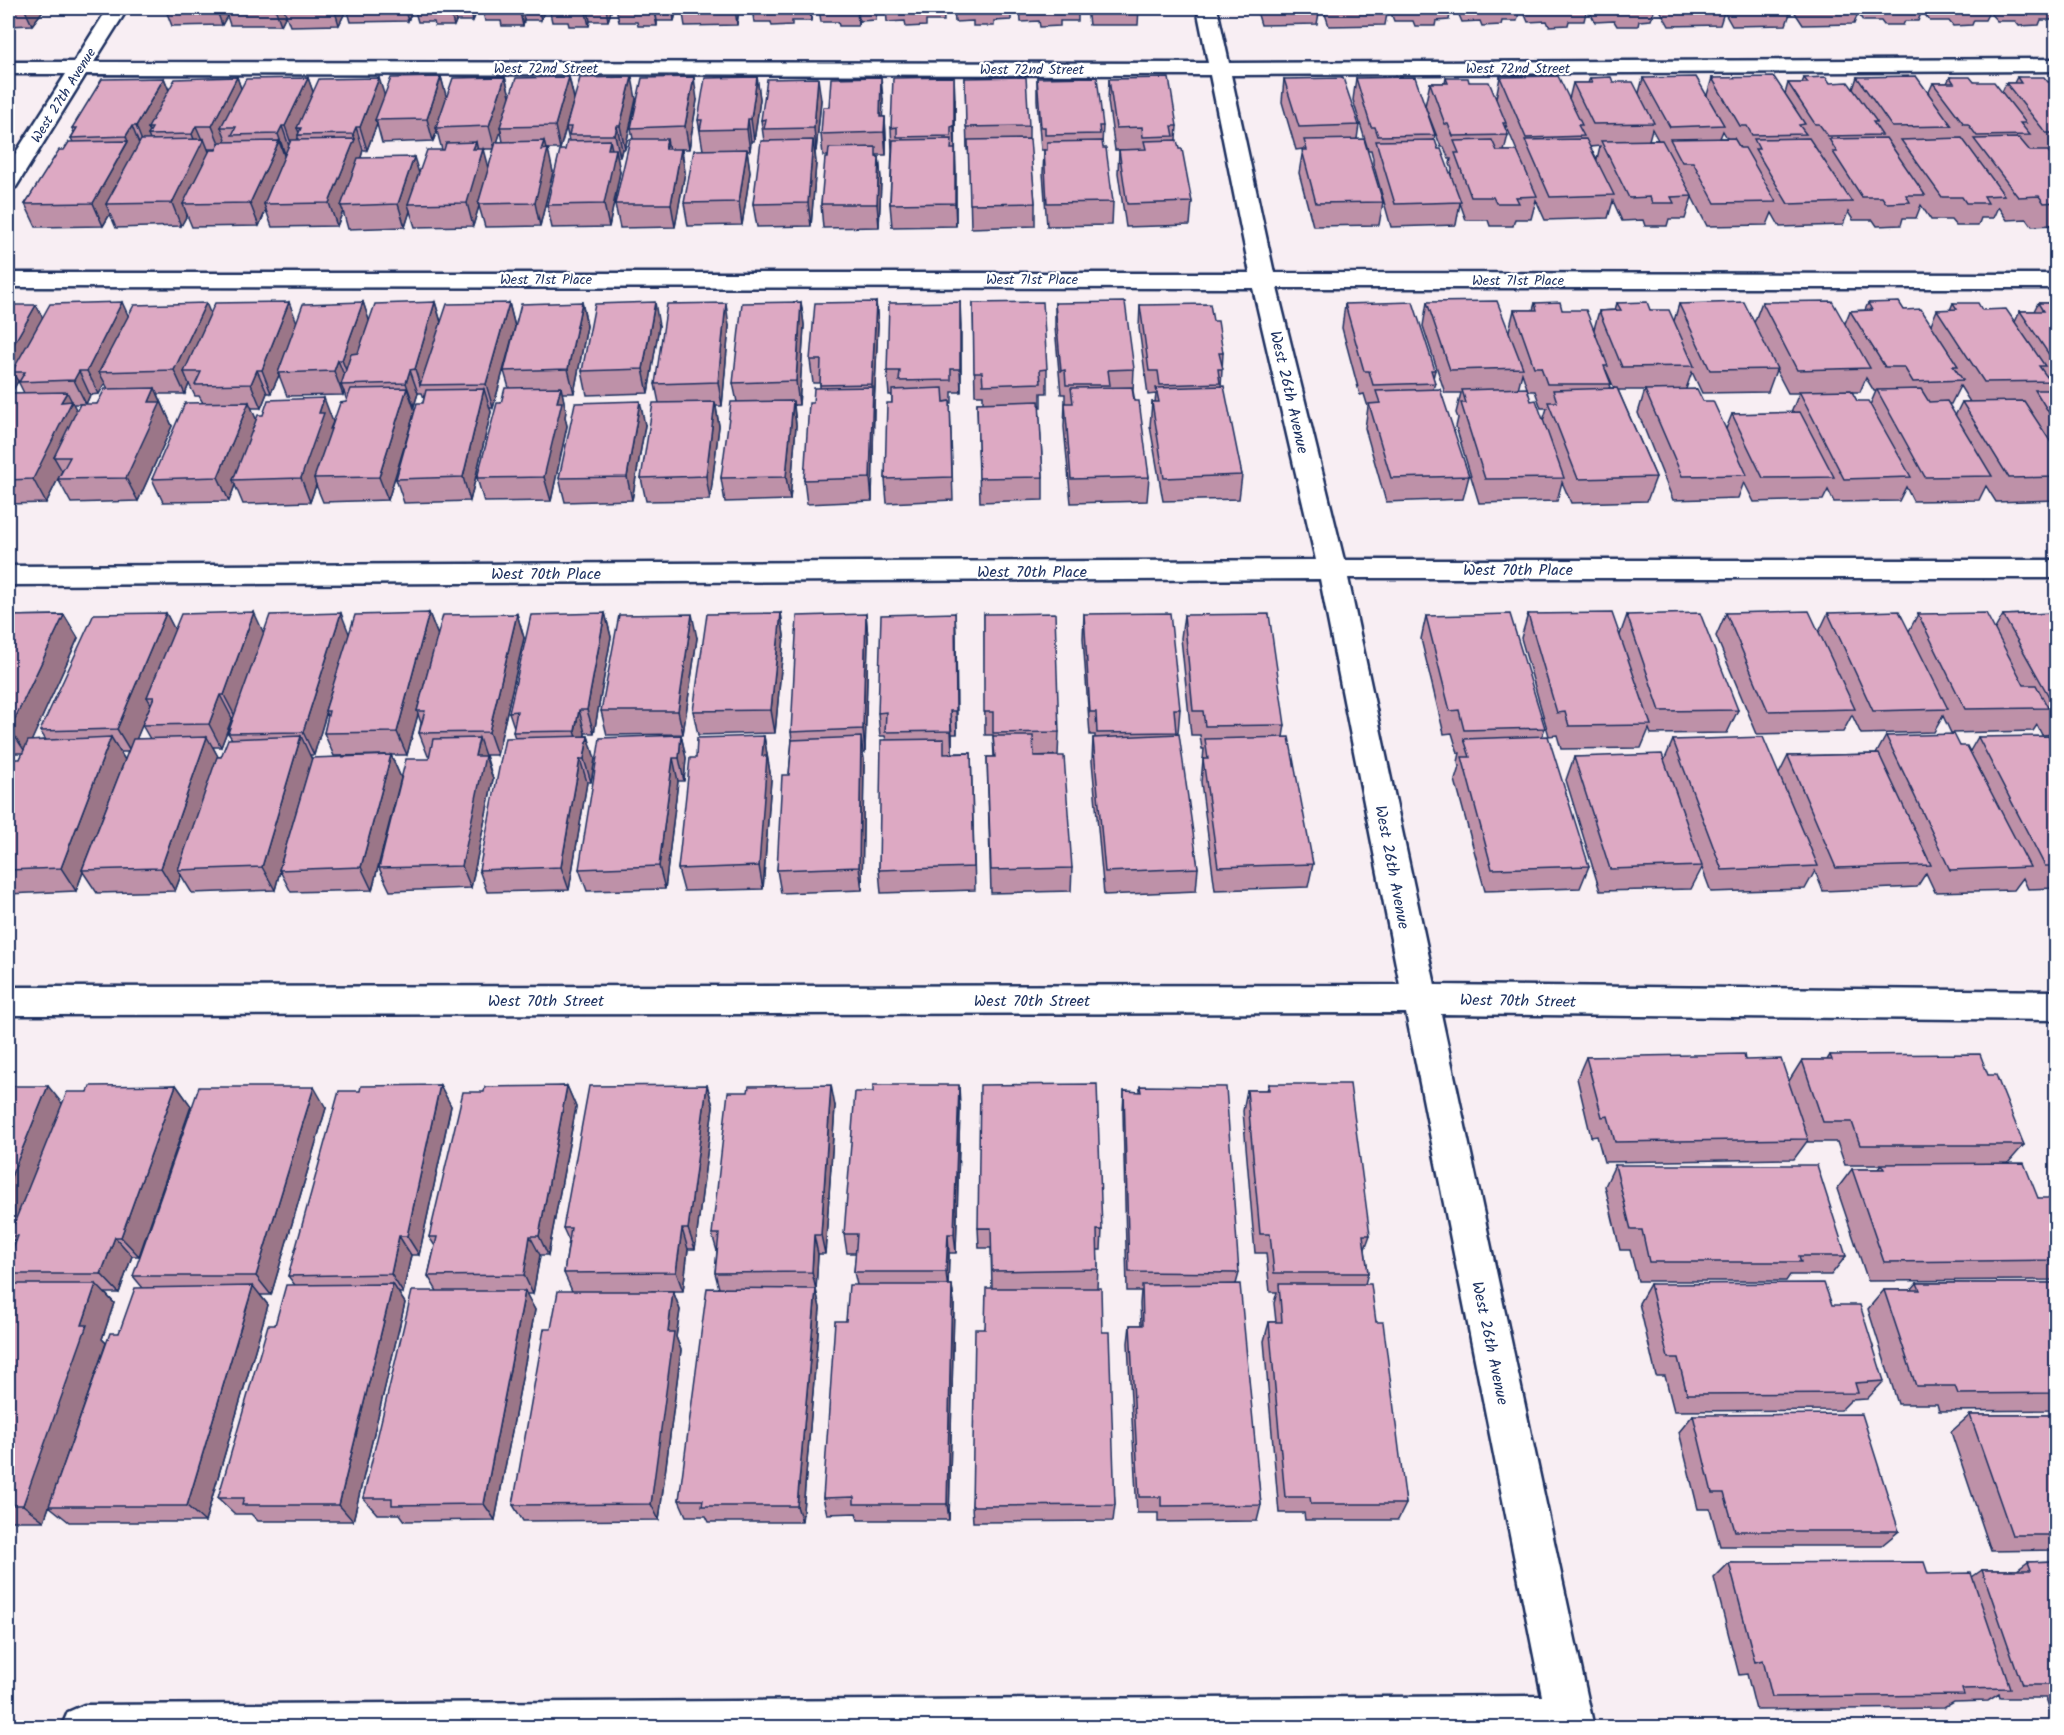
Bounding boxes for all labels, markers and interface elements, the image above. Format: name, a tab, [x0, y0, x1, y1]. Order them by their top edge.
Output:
street label: West 27th Avenue	[26, 43, 102, 147]
street label: West 72nd Street	[494, 58, 599, 80]
street label: West 72nd Street	[1466, 58, 1571, 80]
street label: West 72nd Street	[980, 59, 1085, 81]
street label: West 71st Place	[500, 269, 593, 291]
street label: West 71st Place	[986, 269, 1079, 291]
street label: West 71st Place	[1472, 270, 1565, 292]
street label: West 26th Avenue	[1262, 328, 1315, 456]
street label: West 70th Place	[1463, 558, 1573, 583]
street label: West 70th Place	[977, 560, 1087, 585]
street label: West 70th Place	[491, 562, 601, 587]
street label: West 26th Avenue	[1367, 803, 1416, 931]
street label: West 70th Street	[1460, 988, 1577, 1015]
street label: West 70th Street	[488, 989, 605, 1014]
street label: West 70th Street	[974, 989, 1091, 1014]
street label: West 26th Avenue	[1464, 1279, 1515, 1407]

